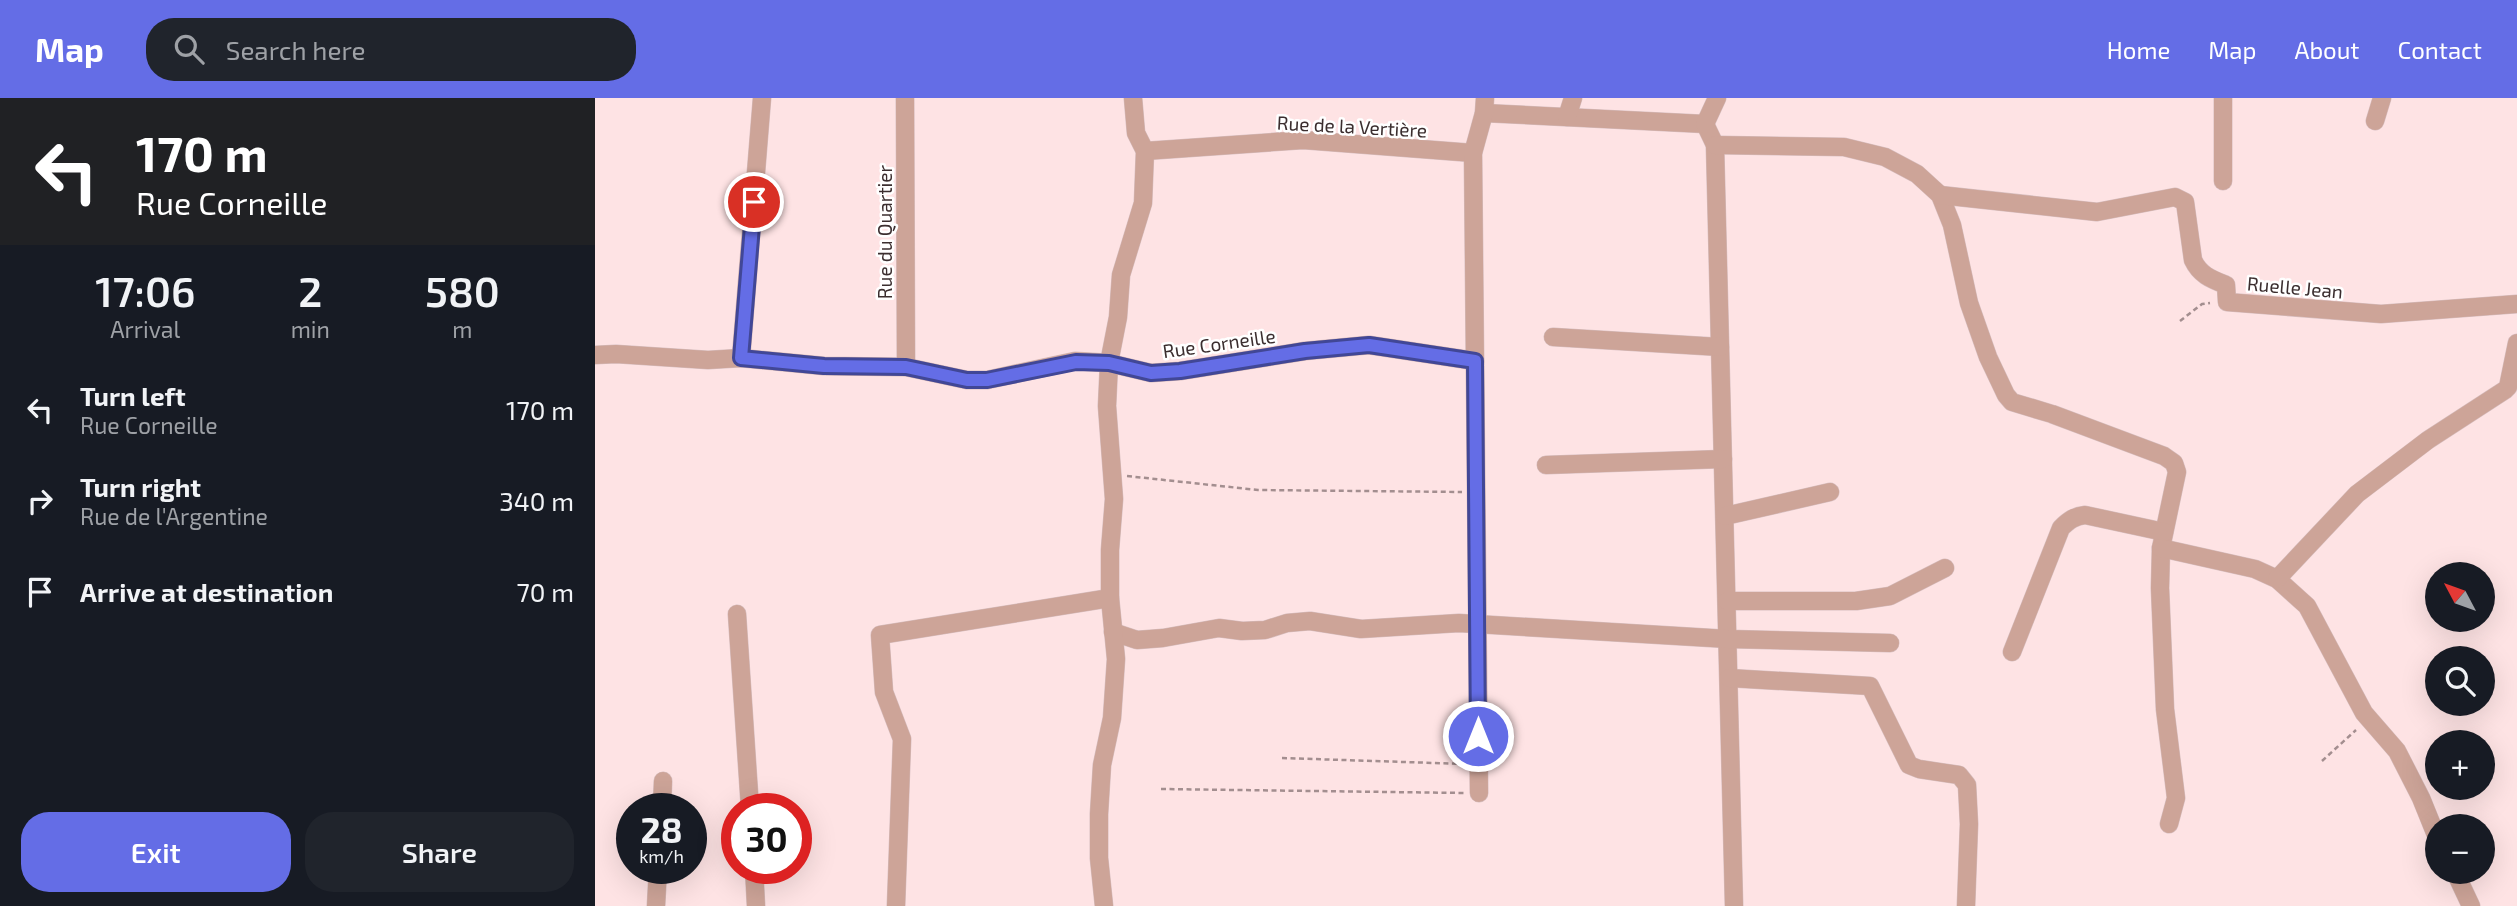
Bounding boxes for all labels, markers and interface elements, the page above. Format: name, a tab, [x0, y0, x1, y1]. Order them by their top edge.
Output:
search box	[146, 18, 636, 81]
text: Map	[35, 29, 104, 69]
icon: search	[170, 30, 208, 68]
text: Search here	[226, 34, 365, 65]
text: Home	[2107, 35, 2170, 64]
text: Map	[2208, 35, 2256, 64]
text: About	[2294, 35, 2360, 64]
text: Contact	[2398, 35, 2482, 64]
street label: Rue de la Vertière	[1276, 111, 1428, 141]
text: 170 m	[136, 123, 268, 182]
icon: left	[21, 126, 112, 217]
street label: Rue du Quartier	[873, 164, 896, 299]
pin	[724, 172, 784, 232]
text: Rue Corneille	[136, 183, 328, 221]
icon: arrive	[735, 183, 773, 221]
text: 17:06	[95, 265, 195, 315]
text: 2	[298, 265, 322, 315]
text: 580	[425, 265, 500, 315]
street label: Ruelle Jean	[2246, 271, 2344, 303]
text: Arrival	[110, 315, 180, 343]
text: min	[291, 315, 330, 343]
text: m	[452, 315, 472, 343]
street label: Rue Corneille	[1161, 324, 1277, 362]
text: Turn left	[80, 380, 186, 411]
icon: left	[21, 391, 59, 429]
text: 170 m	[506, 394, 574, 425]
text: Rue Corneille	[80, 411, 218, 439]
text: Turn right	[80, 471, 201, 502]
icon: right	[21, 482, 59, 520]
text: 340 m	[499, 485, 574, 516]
text: Rue de l'Argentine	[80, 502, 268, 530]
north arrow	[2425, 562, 2495, 632]
map controls	[2425, 562, 2495, 884]
icon: arrive	[21, 573, 59, 611]
text: Arrive at destination	[80, 576, 333, 607]
text: 70 m	[516, 576, 574, 607]
button: search	[2425, 646, 2495, 716]
position arrow	[1441, 699, 1515, 773]
button: +	[2425, 730, 2495, 800]
speed limit sign: 30	[721, 793, 812, 884]
text: 28	[640, 808, 683, 850]
button: Exit	[21, 812, 291, 892]
button: Share	[305, 812, 574, 892]
button: −	[2425, 814, 2495, 884]
text: km/h	[639, 845, 684, 867]

